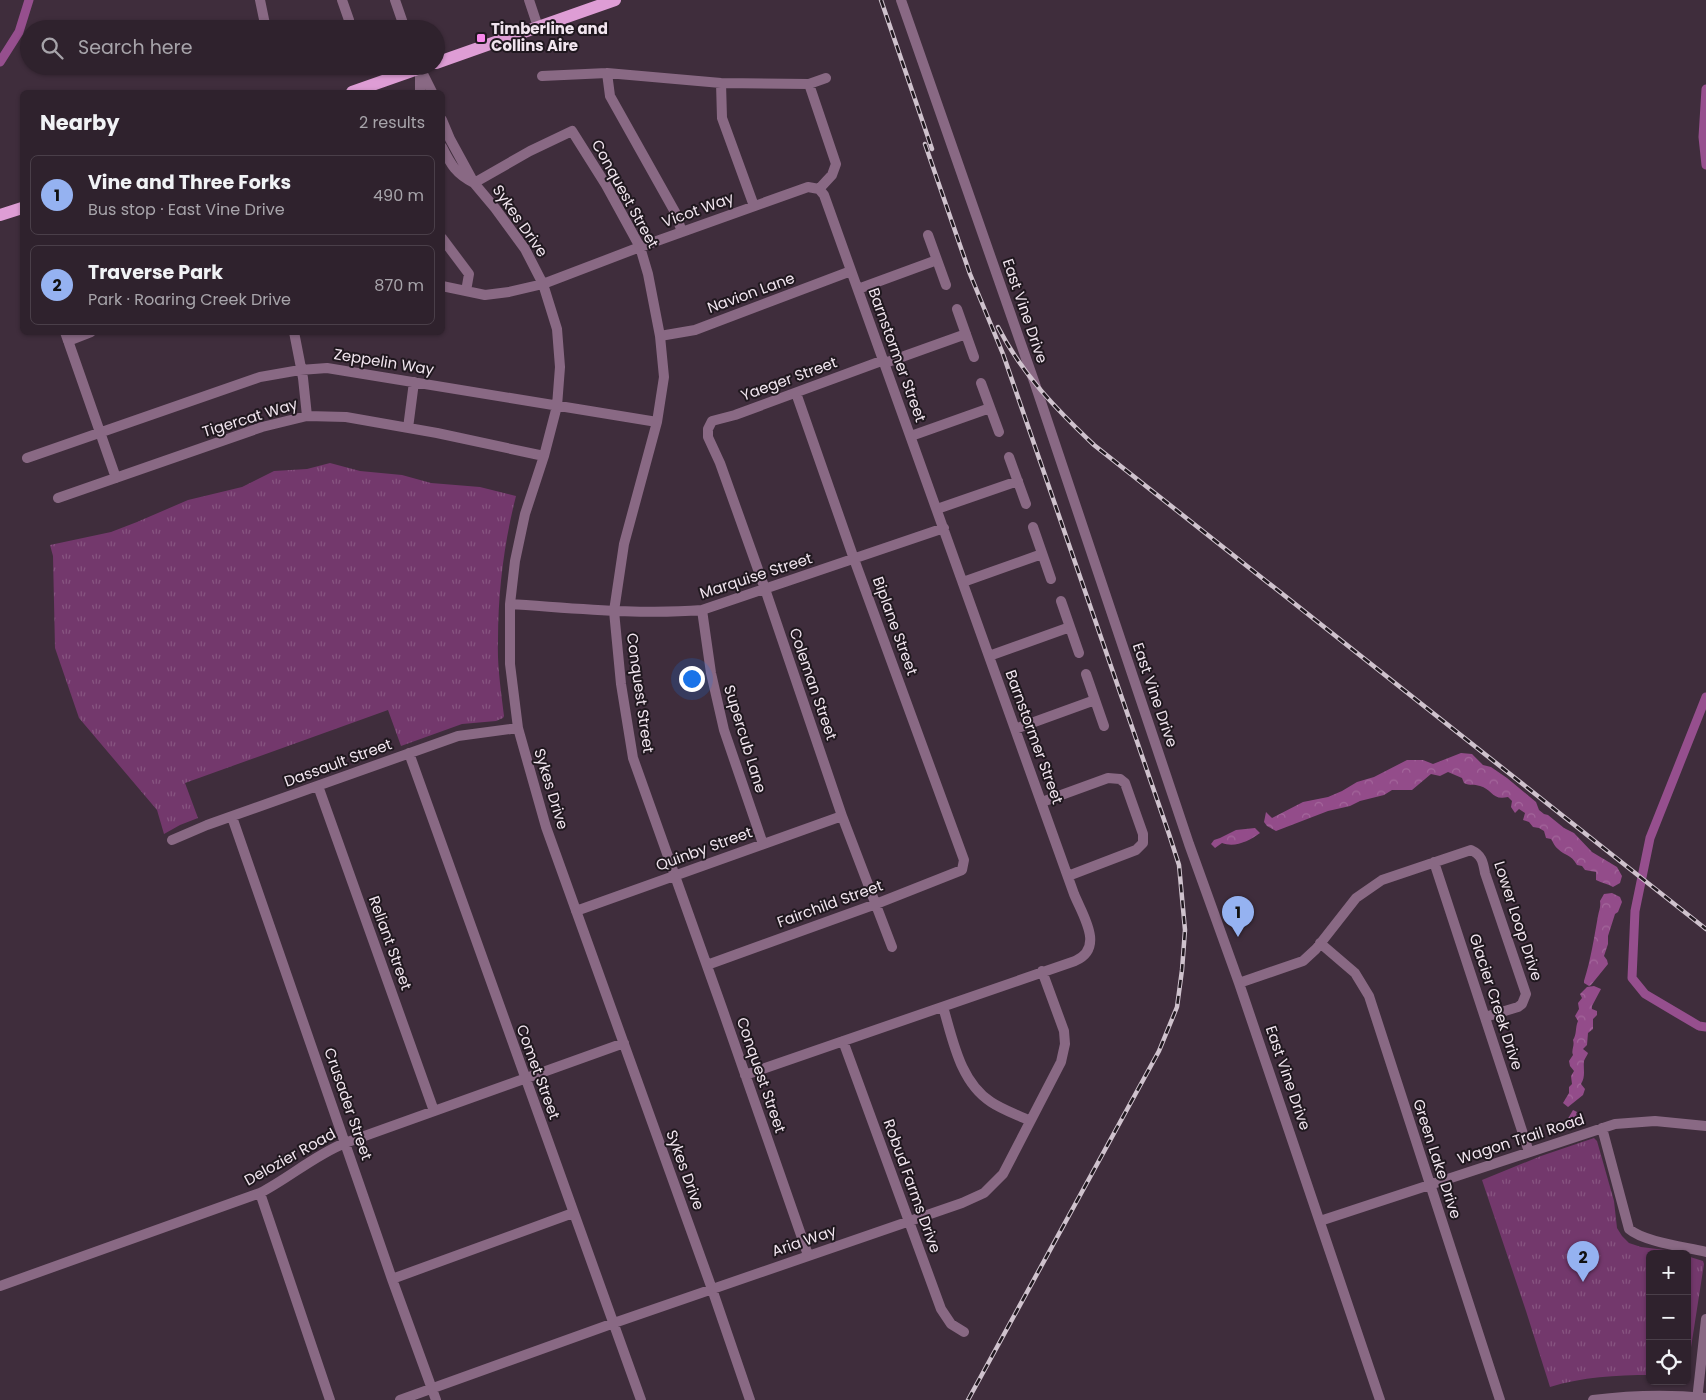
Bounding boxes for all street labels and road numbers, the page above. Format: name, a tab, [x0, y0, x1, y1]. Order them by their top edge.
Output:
street label: Conquest Street	[587, 136, 664, 252]
street label: Sykes Drive	[488, 180, 553, 261]
street label: Vicot Way	[659, 187, 737, 232]
street label: East Vine Drive	[998, 256, 1053, 366]
street label: Navion Lane	[704, 267, 797, 318]
street label: Barnstormer Street	[863, 285, 931, 425]
street label: Zeppelin Way	[332, 343, 436, 380]
street label: Yaeger Street	[738, 351, 840, 406]
street label: Tigercat Way	[200, 393, 301, 442]
street label: Marquise Street	[697, 547, 815, 604]
street label: Biplane Street	[868, 574, 923, 678]
street label: Coleman Street	[784, 625, 842, 743]
street label: Conquest Street	[622, 632, 659, 754]
street label: East Vine Drive	[1128, 640, 1183, 750]
street label: Barnstormer Street	[1000, 667, 1068, 807]
street label: Supercub Lane	[719, 682, 772, 795]
street label: Dassault Street	[281, 733, 395, 792]
street label: Sykes Drive	[529, 746, 574, 832]
street label: Quinby Street	[653, 821, 755, 876]
street label: Lower Loop Drive	[1489, 858, 1548, 983]
street label: Fairchild Street	[774, 875, 886, 932]
street label: Reliant Street	[364, 893, 417, 993]
street label: Glacier Creek Drive	[1465, 931, 1528, 1073]
street label: Conquest Street	[732, 1014, 791, 1135]
street label: Comet Street	[512, 1022, 565, 1122]
street label: East Vine Drive	[1261, 1023, 1316, 1133]
street label: Crusader Street	[319, 1045, 378, 1163]
street label: Green Lake Drive	[1408, 1096, 1467, 1221]
street label: Wagon Trail Road	[1455, 1108, 1587, 1169]
street label: Robud Farms Drive	[879, 1116, 946, 1256]
street label: Delozier Road	[240, 1123, 339, 1190]
street label: Sykes Drive	[661, 1127, 710, 1213]
street label: Aria Way	[769, 1220, 839, 1261]

